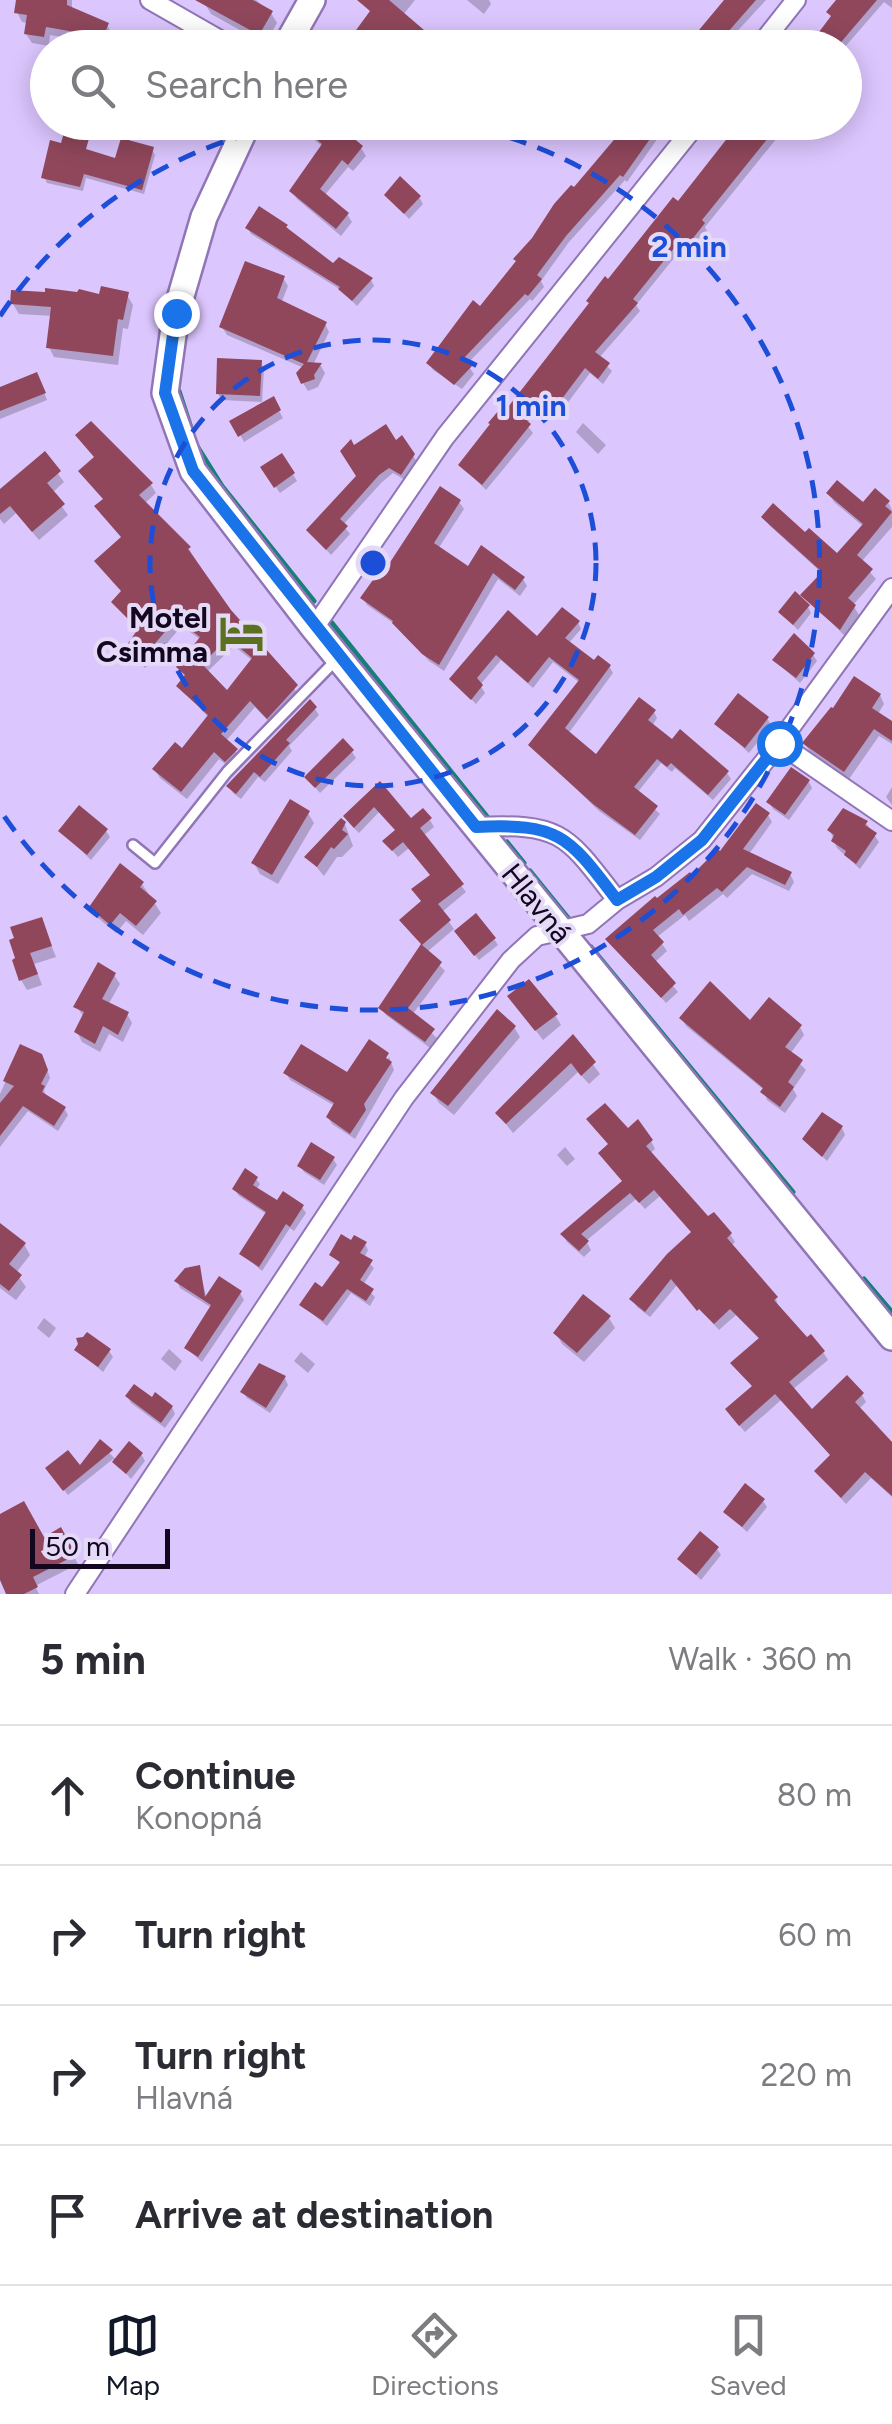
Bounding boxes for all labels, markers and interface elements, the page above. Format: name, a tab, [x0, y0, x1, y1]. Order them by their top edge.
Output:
search box	[30, 30, 862, 140]
icon: search	[65, 58, 120, 113]
text: Search here	[145, 62, 348, 108]
text: 2 min	[651, 228, 727, 265]
route end	[154, 291, 200, 337]
text: 1 min	[496, 387, 566, 424]
centre of rings	[355, 545, 391, 581]
place label: Motel Csimma	[96, 599, 208, 670]
hotel icon: Motel Csimma	[217, 610, 265, 658]
route start	[757, 721, 803, 767]
street label: Hlavná	[494, 856, 580, 950]
scale bar	[30, 1524, 170, 1568]
text: 50 m	[45, 1529, 110, 1563]
text: 5 min	[40, 1634, 146, 1685]
text: Walk · 360 m	[669, 1640, 852, 1678]
text: Continue	[135, 1753, 296, 1799]
icon: ahead	[40, 1768, 95, 1823]
text: 80 m	[777, 1776, 852, 1814]
text: Konopná	[135, 1799, 262, 1837]
icon: right	[40, 1908, 95, 1963]
text: Turn right	[135, 1912, 307, 1958]
text: 60 m	[778, 1916, 852, 1954]
text: Turn right	[135, 2033, 307, 2079]
icon: right	[40, 2048, 95, 2103]
text: 220 m	[761, 2056, 852, 2094]
text: Hlavná	[135, 2079, 233, 2117]
icon: arrive	[40, 2188, 95, 2243]
text: Arrive at destination	[135, 2192, 493, 2238]
tab: Map	[105, 2308, 160, 2402]
tab: Directions	[371, 2308, 499, 2402]
tab: Saved	[709, 2308, 787, 2402]

